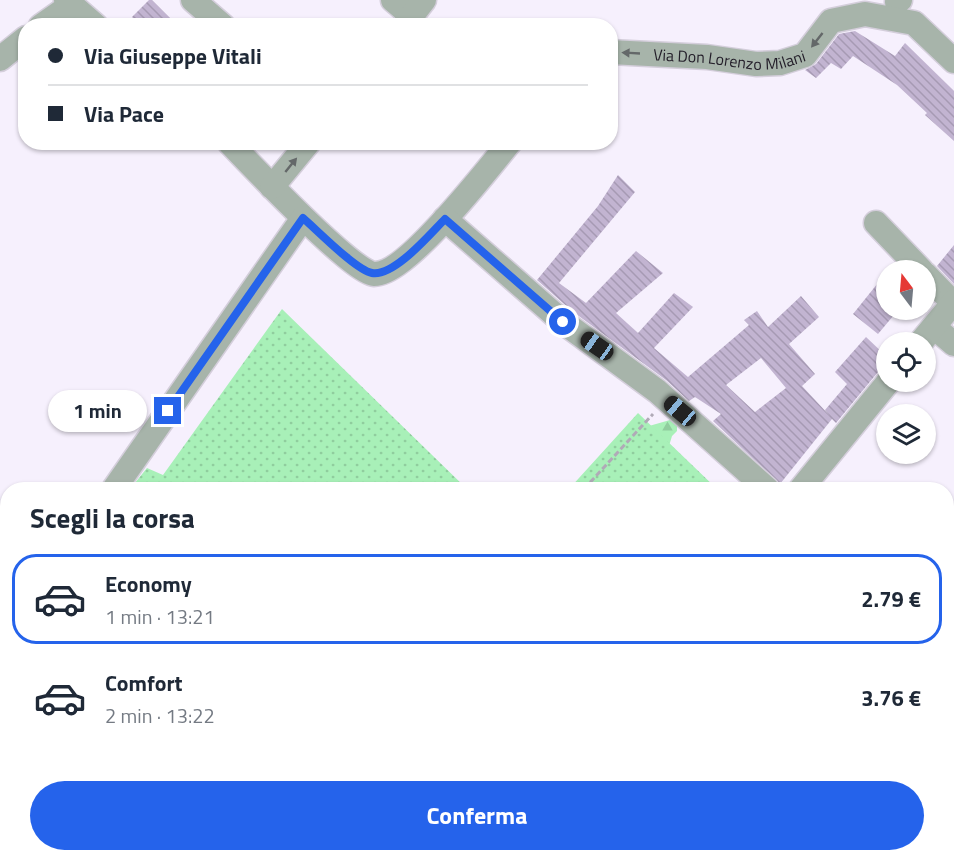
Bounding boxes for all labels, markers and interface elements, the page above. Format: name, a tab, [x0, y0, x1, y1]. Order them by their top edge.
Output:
one-way arrow	[811, 33, 823, 48]
text: Via Giuseppe Vitali	[84, 39, 262, 73]
street label: Via Don Lorenzo Milani	[653, 42, 808, 76]
one-way arrow	[621, 48, 640, 57]
text: Via Pace	[84, 97, 164, 131]
one-way arrow	[284, 157, 297, 173]
north arrow	[876, 260, 936, 320]
map controls	[876, 260, 936, 464]
route start	[549, 308, 576, 335]
car	[577, 328, 617, 364]
button: locate	[876, 332, 936, 392]
callout: 1 min	[48, 390, 147, 432]
car	[660, 393, 700, 429]
text: 1 min	[73, 395, 122, 426]
route end	[154, 397, 181, 424]
button: layers	[876, 404, 936, 464]
text: Scegli la corsa	[30, 497, 195, 538]
text: Economy	[105, 567, 192, 601]
icon: car	[33, 572, 87, 626]
text: 2.79 €	[861, 582, 921, 616]
text: 1 min · 13:21	[105, 601, 215, 632]
text: Comfort	[105, 666, 183, 700]
icon: car	[33, 671, 87, 725]
text: 3.76 €	[861, 681, 921, 715]
text: 2 min · 13:22	[105, 700, 215, 731]
button: Conferma	[30, 781, 924, 850]

